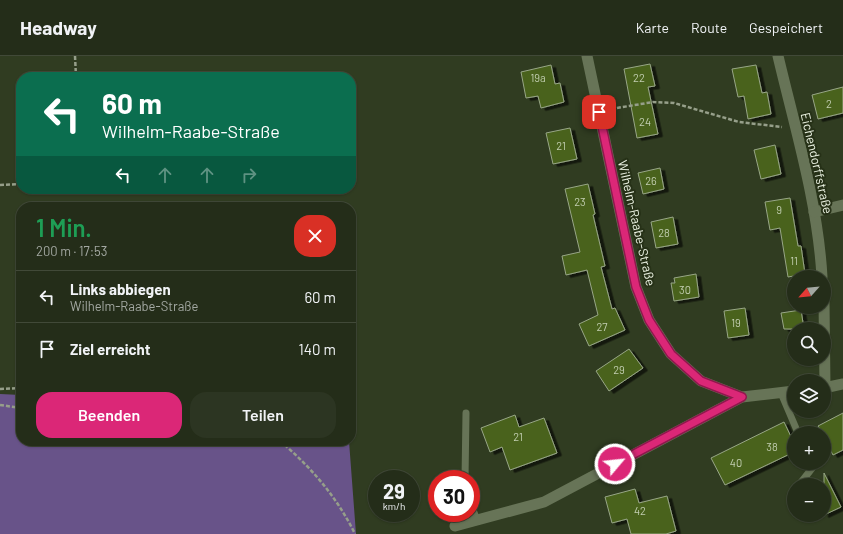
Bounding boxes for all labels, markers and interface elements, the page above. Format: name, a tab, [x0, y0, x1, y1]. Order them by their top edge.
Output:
text: Headway	[20, 16, 97, 39]
text: Karte	[636, 19, 669, 36]
text: Route	[691, 19, 727, 36]
text: Gespeichert	[749, 19, 823, 36]
house number: 19a	[530, 71, 546, 84]
house number: 22	[633, 71, 645, 84]
text: 60 m	[102, 86, 162, 120]
icon: left	[36, 88, 88, 140]
pin	[582, 95, 616, 129]
house number: 2	[826, 97, 832, 110]
icon: arrive	[588, 101, 610, 123]
street label: Eichendorffstraße	[798, 111, 836, 215]
house number: 24	[639, 115, 651, 128]
text: Wilhelm-Raabe-Straße	[102, 120, 280, 142]
house number: 21	[556, 139, 566, 152]
street label: Wilhelm-Raabe-Straße	[615, 159, 659, 287]
icon: left	[112, 164, 134, 186]
icon: ahead	[154, 164, 176, 186]
icon: ahead	[196, 164, 218, 186]
icon: right	[238, 164, 260, 186]
house number: 26	[645, 174, 657, 187]
house number: 23	[574, 195, 586, 208]
house number: 9	[776, 203, 782, 216]
text: 1 Min.	[36, 213, 92, 242]
button: close	[294, 215, 336, 257]
house number: 28	[658, 226, 670, 239]
text: 200 m · 17:53	[36, 243, 107, 259]
house number: 11	[790, 254, 798, 267]
north arrow	[787, 270, 831, 314]
map controls	[787, 270, 831, 522]
text: Links abbiegen	[70, 280, 171, 298]
house number: 30	[679, 283, 691, 296]
icon: left	[36, 286, 58, 308]
text: 60 m	[304, 288, 336, 306]
text: Wilhelm-Raabe-Straße	[70, 298, 199, 314]
house number: 19	[731, 316, 741, 329]
house number: 27	[596, 320, 608, 333]
button: search	[787, 322, 831, 366]
icon: arrive	[36, 338, 58, 360]
text: Ziel erreicht	[70, 340, 151, 358]
text: 140 m	[299, 340, 336, 358]
house number: 29	[613, 363, 625, 376]
button: layers	[787, 374, 831, 418]
button: Beenden	[36, 392, 182, 438]
button: Teilen	[190, 392, 336, 438]
button: +	[787, 426, 831, 470]
house number: 21	[513, 430, 523, 443]
house number: 38	[766, 440, 778, 453]
position arrow	[594, 443, 636, 485]
house number: 40	[730, 456, 742, 469]
speed limit sign: 30	[428, 470, 480, 522]
button: −	[787, 478, 831, 522]
text: 29	[383, 479, 405, 503]
text: km/h	[383, 500, 405, 512]
house number: 42	[634, 504, 646, 517]

